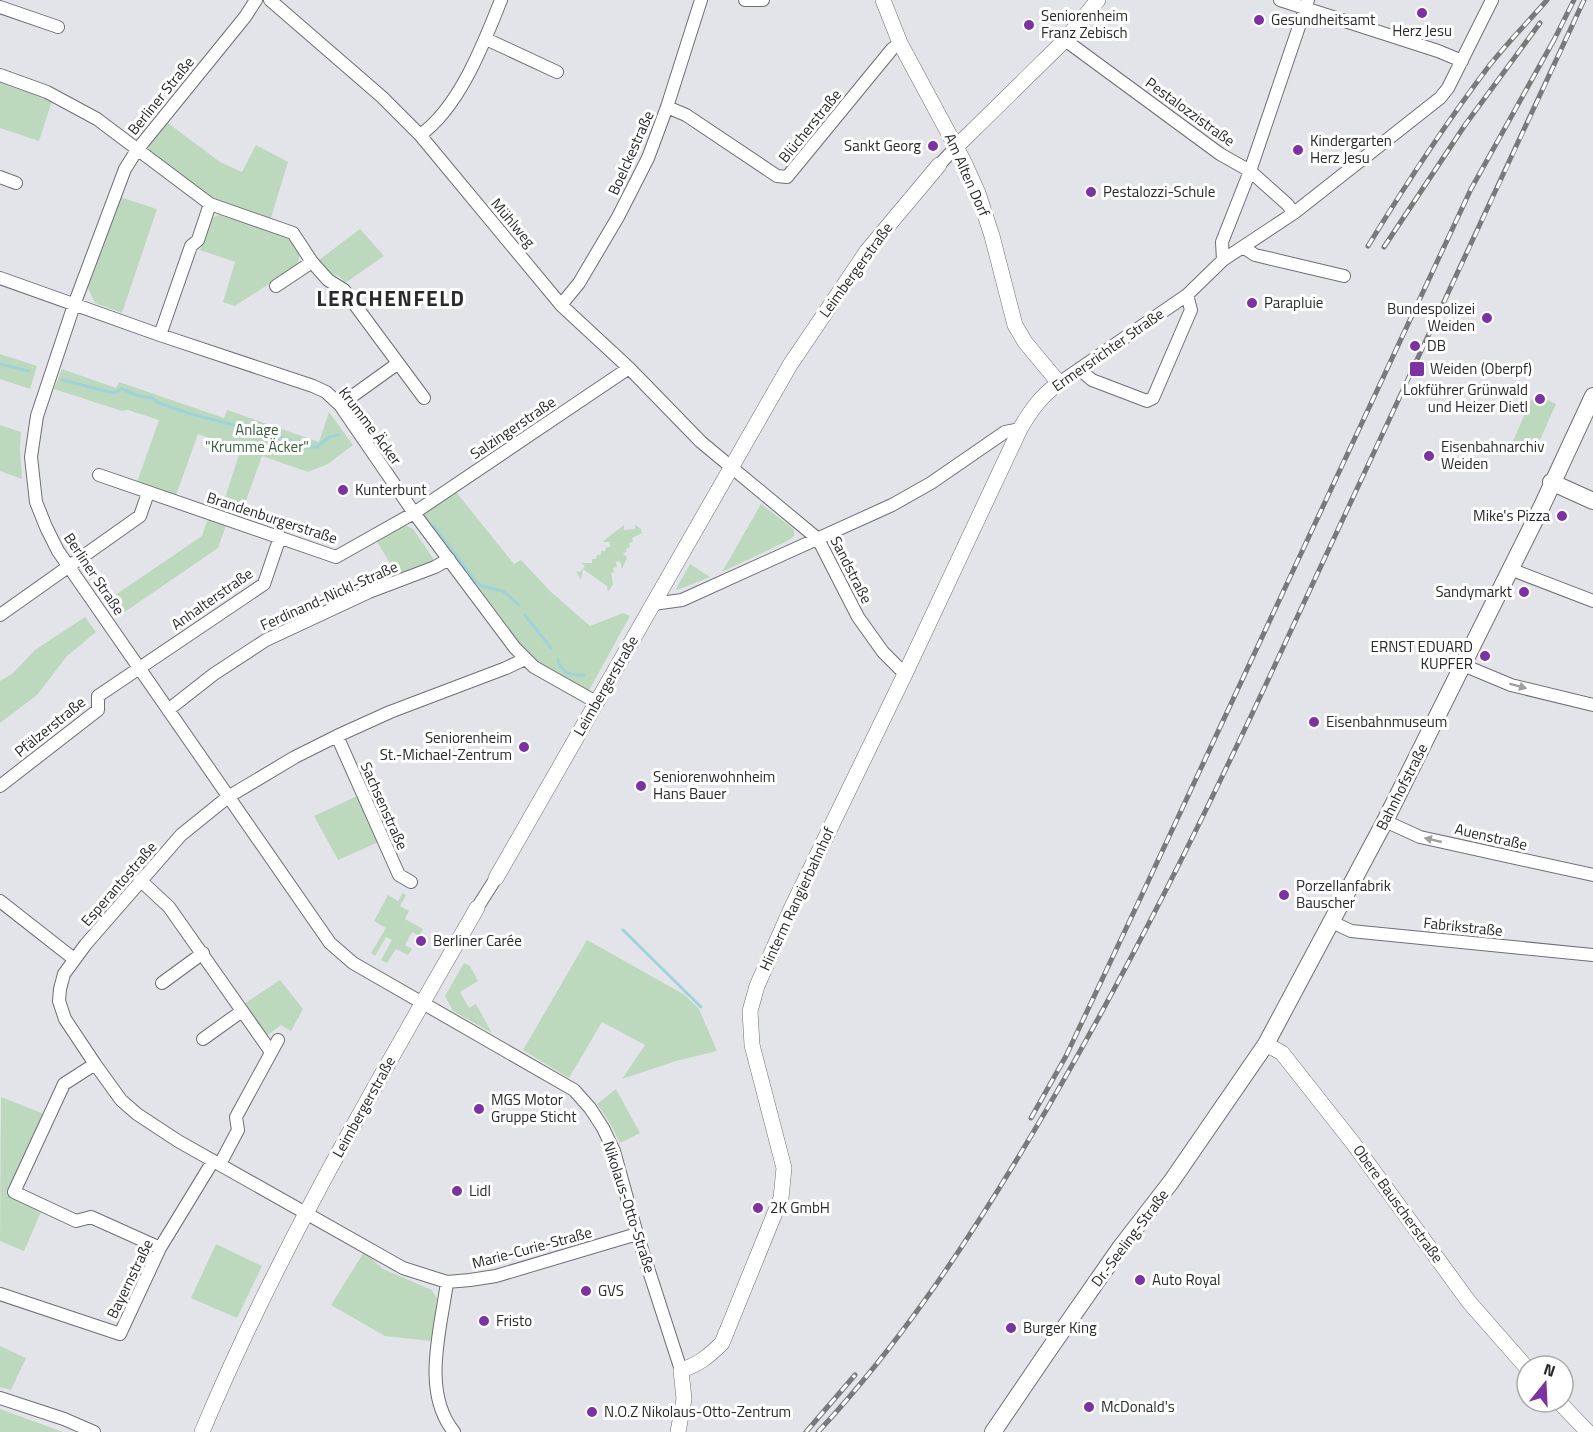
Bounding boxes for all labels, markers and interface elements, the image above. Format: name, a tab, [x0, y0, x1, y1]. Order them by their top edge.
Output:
place label: Seniorenheim Franz Zebisch	[1041, 4, 1128, 44]
marker: Herz Jesu	[1415, 6, 1429, 20]
place label: Gesundheitsamt	[1271, 8, 1376, 31]
marker: Gesundheitsamt	[1252, 13, 1266, 27]
marker: Seniorenheim Franz Zebisch	[1022, 18, 1036, 32]
place label: Herz Jesu	[1392, 19, 1452, 42]
street label: Berliner Straße	[122, 52, 199, 140]
street label: Pestalozzistraße	[1141, 71, 1240, 152]
street label: Blücherstraße	[773, 84, 847, 168]
street label: Boelckestraße	[602, 107, 659, 199]
street label: Am Alten Dorf	[939, 129, 996, 220]
place label: Kindergarten Herz Jesu	[1310, 129, 1392, 169]
place label: Sankt Georg	[844, 134, 921, 157]
marker: Sankt Georg	[926, 139, 940, 153]
marker: Kindergarten Herz Jesu	[1291, 143, 1305, 157]
place label: Pestalozzi-Schule	[1103, 180, 1215, 203]
marker: Pestalozzi-Schule	[1084, 185, 1098, 199]
street label: Mühlweg	[486, 193, 541, 253]
street label: Leimbergerstraße	[813, 217, 898, 322]
district label: LERCHENFELD	[317, 282, 465, 314]
place label: Parapluie	[1264, 291, 1323, 314]
marker: Parapluie	[1245, 296, 1259, 310]
place label: Bundespolizei Weiden	[1387, 297, 1475, 337]
street label: Ermersrichter Straße	[1047, 302, 1168, 397]
marker: Bundespolizei Weiden	[1480, 311, 1494, 325]
place label: DB	[1427, 334, 1446, 357]
marker: DB	[1408, 339, 1422, 353]
place label: Weiden (Oberpf)	[1430, 357, 1532, 380]
marker: Weiden (Oberpf)	[1408, 360, 1426, 378]
place label: Lokführer Grünwald und Heizer Dietl	[1403, 378, 1528, 418]
street label: Krumme Äcker	[333, 382, 407, 470]
street label: Salzingerstraße	[465, 390, 560, 465]
marker: Lokführer Grünwald und Heizer Dietl	[1533, 392, 1547, 406]
park label: Anlage "Krumme Äcker"	[205, 418, 309, 458]
place label: Eisenbahnarchiv Weiden	[1441, 435, 1544, 475]
marker: Eisenbahnarchiv Weiden	[1422, 449, 1436, 463]
place label: Kunterbunt	[355, 478, 427, 501]
marker: Kunterbunt	[336, 483, 350, 497]
street label: Brandenburgerstraße	[204, 486, 340, 549]
place label: Mike's Pizza	[1473, 504, 1550, 527]
marker: Mike's Pizza	[1555, 509, 1569, 523]
street label: Berliner Straße	[58, 528, 131, 620]
street label: Sandstraße	[825, 532, 878, 607]
street label: Ferdinand-Nickl-Straße	[256, 555, 401, 636]
street label: Anhalterstraße	[166, 562, 257, 635]
place label: Sandymarkt	[1435, 580, 1513, 603]
marker: Sandymarkt	[1517, 585, 1531, 599]
street label: Leimbergerstraße	[567, 631, 644, 740]
place label: ERNST EDUARD KUPFER	[1371, 635, 1473, 675]
marker: ERNST EDUARD KUPFER	[1478, 649, 1492, 663]
one-way arrow	[1509, 682, 1527, 691]
street label: Pfälzerstraße	[9, 691, 90, 762]
place label: Eisenbahnmuseum	[1326, 710, 1447, 733]
marker: Eisenbahnmuseum	[1307, 715, 1321, 729]
place label: Seniorenheim St.-Michael-Zentrum	[380, 726, 512, 766]
street label: Bahnhofstraße	[1370, 739, 1433, 834]
marker: Seniorenheim St.-Michael-Zentrum	[517, 740, 531, 754]
street label: Sachsenstraße	[355, 758, 414, 853]
place label: Seniorenwohnheim Hans Bauer	[653, 765, 775, 805]
marker: Seniorenwohnheim Hans Bauer	[634, 779, 648, 793]
street label: Auenstraße	[1453, 817, 1530, 856]
street label: Hinterm Rangierbahnhof	[753, 823, 840, 974]
one-way arrow	[1424, 834, 1443, 844]
street label: Esperantostraße	[75, 836, 162, 931]
place label: Porzellanfabrik Bauscher	[1296, 874, 1391, 914]
marker: Porzellanfabrik Bauscher	[1277, 888, 1291, 902]
street label: Fabrikstraße	[1422, 911, 1504, 942]
place label: Berliner Carée	[433, 929, 522, 952]
marker: Berliner Carée	[414, 934, 428, 948]
street label: Leimbergerstraße	[326, 1052, 401, 1162]
place label: MGS Motor Gruppe Sticht	[491, 1088, 577, 1128]
marker: MGS Motor Gruppe Sticht	[472, 1102, 486, 1116]
street label: Nikolaus-Otto-Straße	[597, 1138, 662, 1276]
street label: Obere Bauscherstraße	[1348, 1140, 1449, 1268]
place label: Lidl	[469, 1179, 491, 1202]
marker: Lidl	[450, 1184, 464, 1198]
street label: Dr.-Seeling-Straße	[1085, 1184, 1174, 1291]
place label: 2K GmbH	[770, 1196, 830, 1219]
marker: 2K GmbH	[751, 1201, 765, 1215]
street label: Marie-Curie-Straße	[469, 1220, 594, 1275]
street label: Bayernstraße	[100, 1235, 159, 1322]
place label: Auto Royal	[1152, 1268, 1220, 1291]
marker: Auto Royal	[1133, 1273, 1147, 1287]
place label: GVS	[598, 1279, 624, 1302]
marker: GVS	[579, 1284, 593, 1298]
place label: Fristo	[496, 1309, 532, 1332]
marker: Fristo	[477, 1314, 491, 1328]
place label: Burger King	[1023, 1316, 1097, 1339]
marker: Burger King	[1004, 1321, 1018, 1335]
north arrow	[1515, 1354, 1575, 1414]
text: N	[1541, 1357, 1559, 1383]
place label: McDonald's	[1101, 1395, 1175, 1418]
place label: N.O.Z Nikolaus-Otto-Zentrum	[604, 1400, 791, 1423]
marker: McDonald's	[1082, 1400, 1096, 1414]
marker: N.O.Z Nikolaus-Otto-Zentrum	[585, 1405, 599, 1419]

